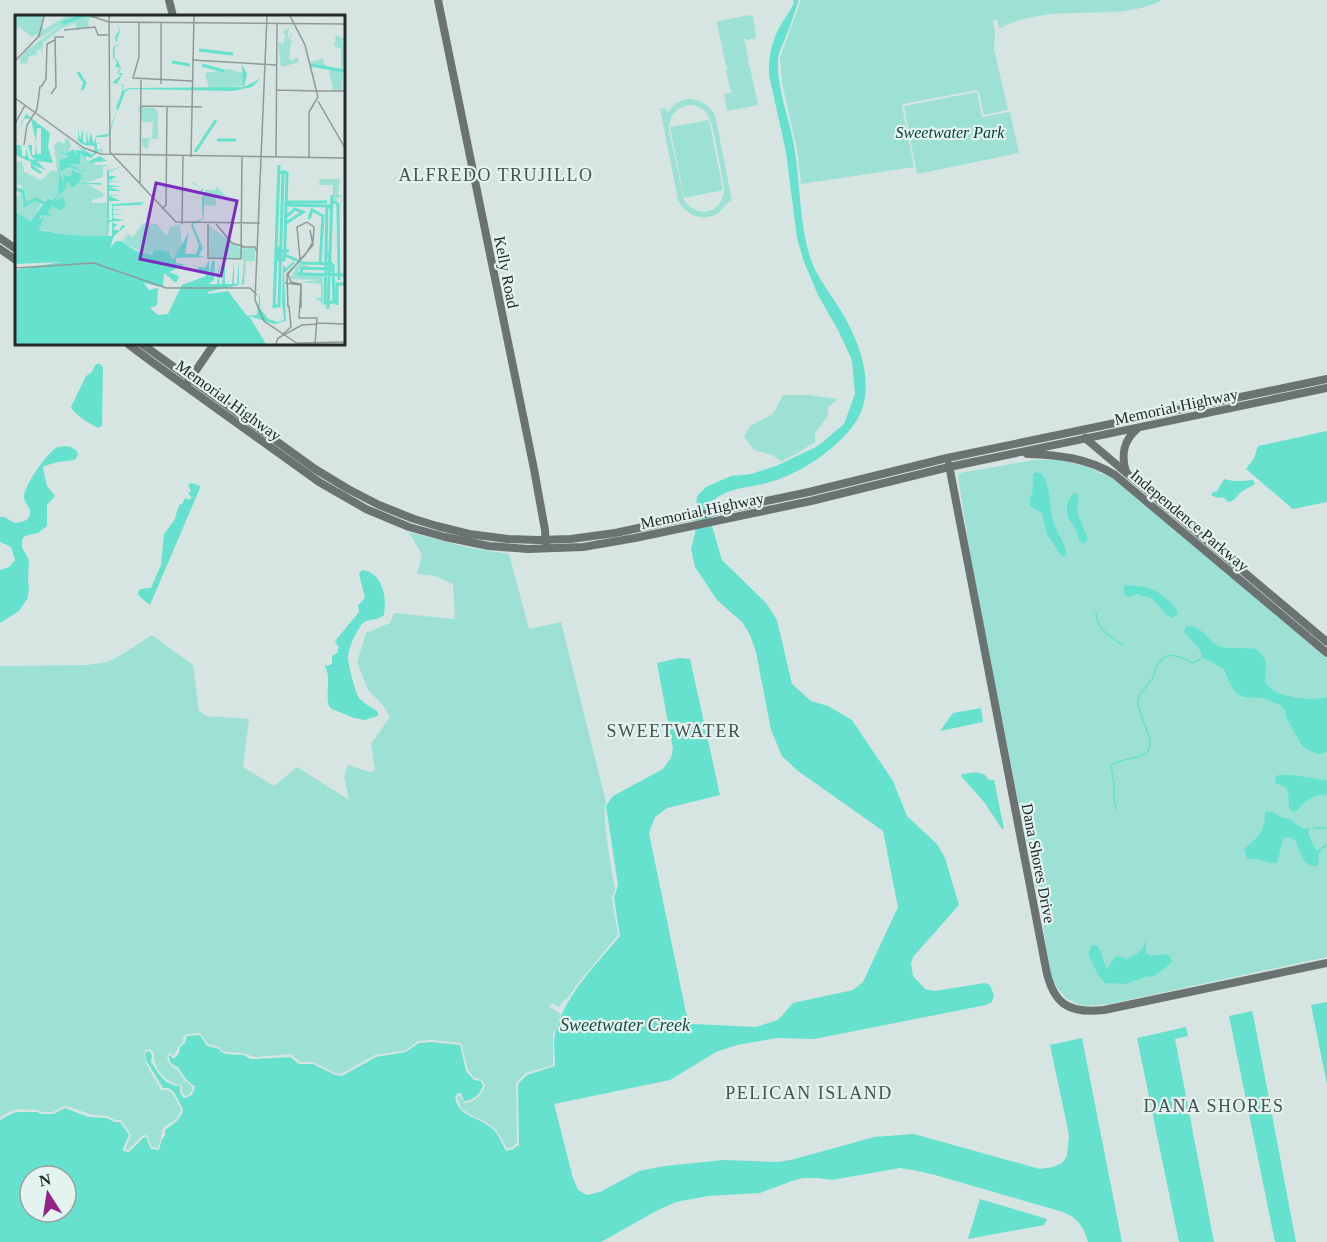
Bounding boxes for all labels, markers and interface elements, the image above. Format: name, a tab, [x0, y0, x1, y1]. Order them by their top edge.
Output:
inset map	[15, 15, 345, 345]
park label: Sweetwater Park	[896, 124, 1005, 141]
district label: ALFREDO TRUJILLO	[398, 165, 594, 185]
street label: Kelly Road	[490, 234, 522, 310]
street label: Memorial Highway	[172, 357, 285, 445]
street label: Memorial Highway	[1113, 385, 1240, 429]
street label: Independence Parkway	[1127, 466, 1252, 575]
street label: Memorial Highway	[639, 489, 766, 533]
district label: SWEETWATER	[607, 721, 741, 741]
street label: Dana Shores Drive	[1019, 802, 1058, 924]
water label: Sweetwater Creek	[560, 1015, 691, 1035]
district label: PELICAN ISLAND	[725, 1083, 893, 1103]
district label: DANA SHORES	[1143, 1096, 1285, 1116]
north arrow	[18, 1164, 78, 1224]
text: N	[38, 1170, 53, 1189]

